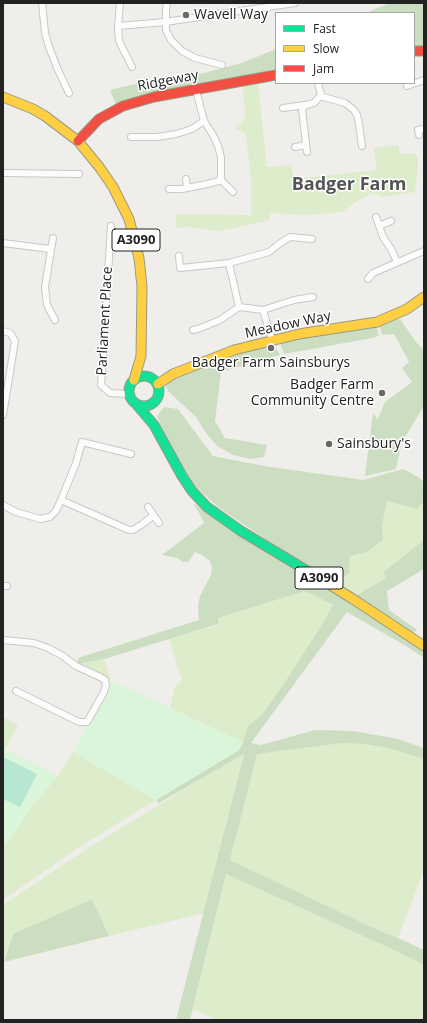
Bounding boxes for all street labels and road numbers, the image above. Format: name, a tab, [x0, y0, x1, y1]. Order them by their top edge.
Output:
street label: Ridgeway	[136, 67, 200, 95]
road number: A3090	[112, 229, 160, 251]
street label: Parliament Place	[94, 266, 116, 376]
street label: Meadow Way	[243, 308, 333, 342]
road number: A3090	[295, 567, 343, 589]

